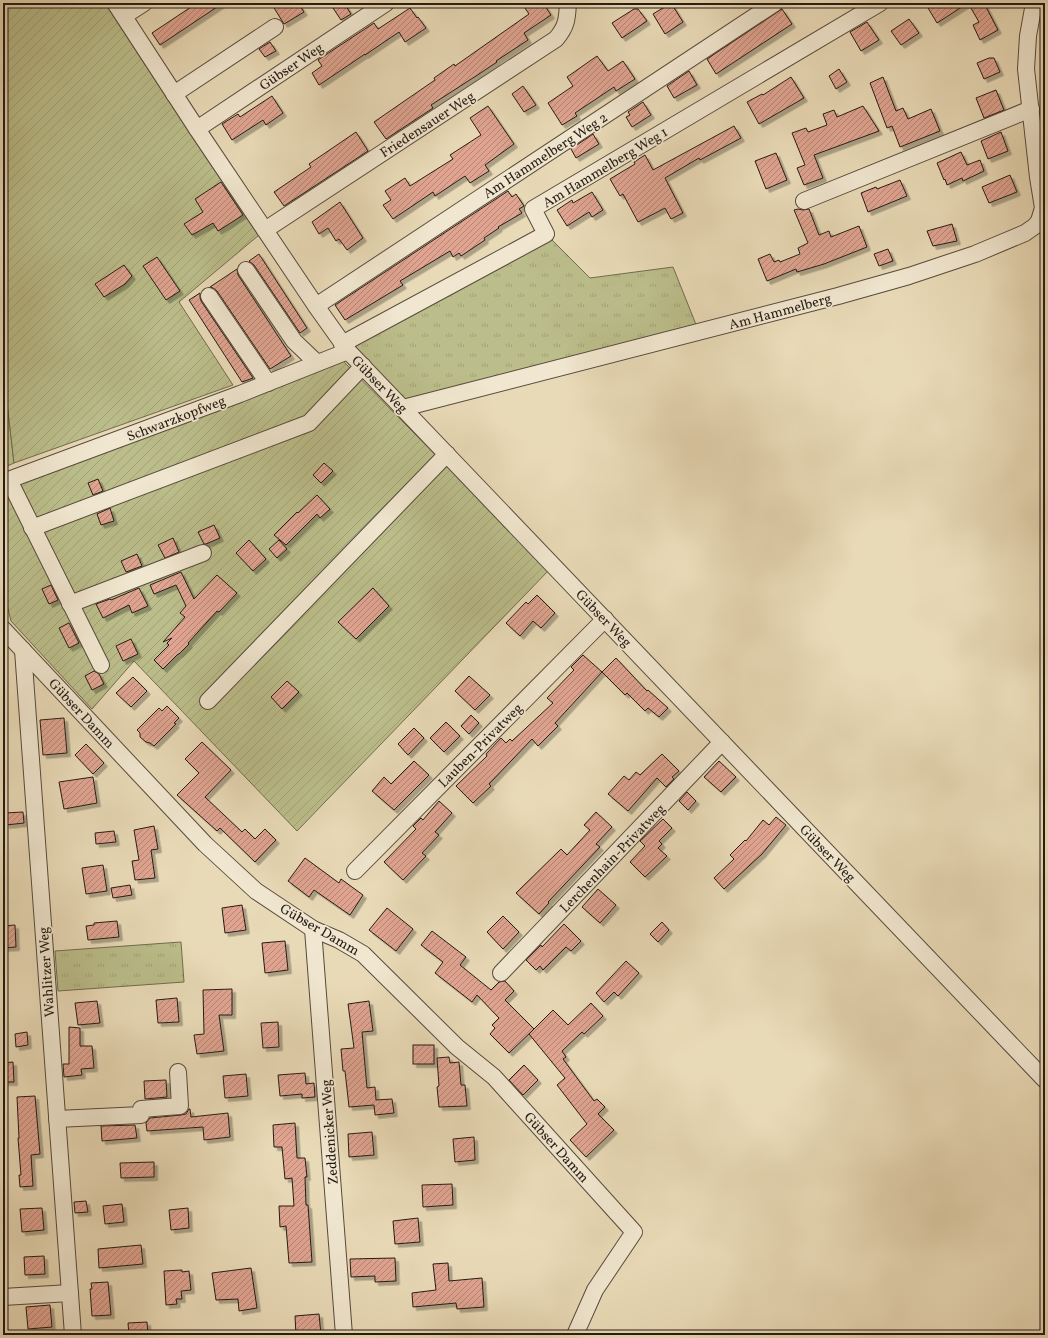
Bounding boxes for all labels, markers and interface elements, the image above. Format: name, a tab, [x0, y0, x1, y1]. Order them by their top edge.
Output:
street label: Gübser Weg	[256, 39, 328, 96]
street label: Friedensauer Weg	[377, 87, 479, 163]
street label: Am Hammelberg Weg 2	[480, 109, 612, 204]
street label: Am Hammelberg Weg 1	[540, 123, 672, 213]
street label: Am Hammelberg	[727, 290, 834, 335]
street label: Gübser Weg	[347, 352, 411, 418]
street label: Schwarzkopfweg	[124, 392, 229, 447]
street label: Gübser Weg	[571, 586, 635, 652]
street label: Gübser Damm	[44, 675, 118, 753]
street label: Lauben-Privatweg	[435, 700, 528, 793]
street label: Lerchenhain-Privatweg	[556, 800, 670, 918]
street label: Gübser Weg	[795, 821, 859, 887]
street label: Gübser Damm	[276, 900, 363, 961]
street label: Wahlitzer Weg	[35, 926, 60, 1018]
street label: Zeddenicker Weg	[317, 1079, 344, 1185]
street label: Gübser Damm	[519, 1109, 593, 1187]

